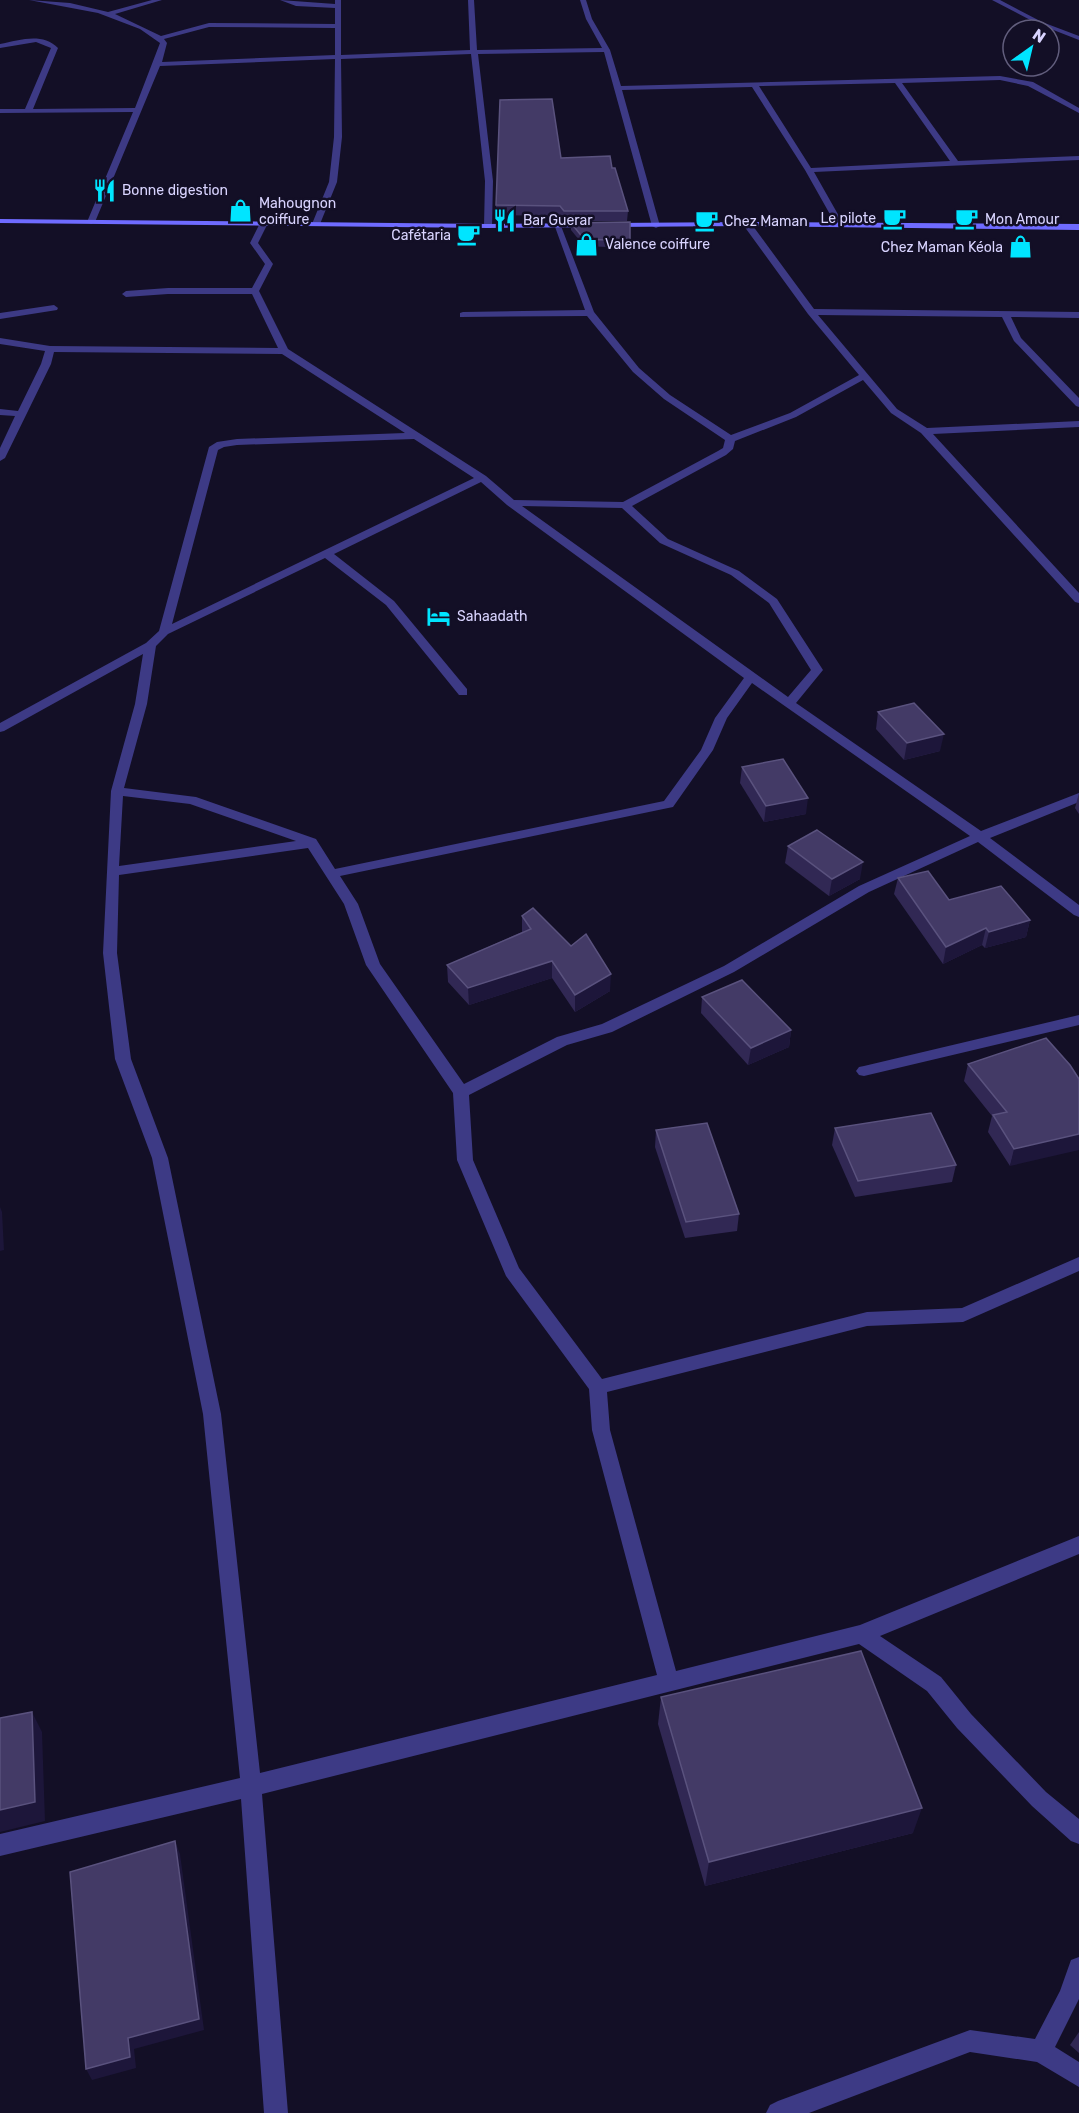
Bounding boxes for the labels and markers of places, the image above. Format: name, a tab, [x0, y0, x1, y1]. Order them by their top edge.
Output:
restaurant icon: Bonne digestion	[91, 177, 117, 203]
place label: Bonne digestion	[122, 182, 228, 199]
place label: Mahougnon coiffure	[259, 195, 336, 228]
shop icon: Mahougnon coiffure	[228, 198, 254, 224]
cafe icon: Le pilote	[881, 205, 907, 231]
cafe icon: Mon Amour	[954, 206, 980, 232]
restaurant icon: Bar Guerar	[492, 207, 518, 233]
cafe icon: Chez Maman	[693, 208, 719, 234]
place label: Le pilote	[821, 210, 876, 227]
place label: Mon Amour	[985, 211, 1060, 228]
place label: Bar Guerar	[523, 212, 593, 229]
place label: Chez Maman	[724, 213, 808, 230]
cafe icon: Cafétaria	[456, 222, 482, 248]
place label: Cafétaria	[391, 227, 451, 244]
shop icon: Valence coiffure	[574, 231, 600, 257]
shop icon: Chez Maman Kéola	[1008, 234, 1034, 260]
place label: Valence coiffure	[605, 236, 710, 253]
place label: Chez Maman Kéola	[881, 239, 1003, 256]
hotel icon: Sahaadath	[426, 603, 452, 629]
place label: Sahaadath	[457, 608, 527, 625]

